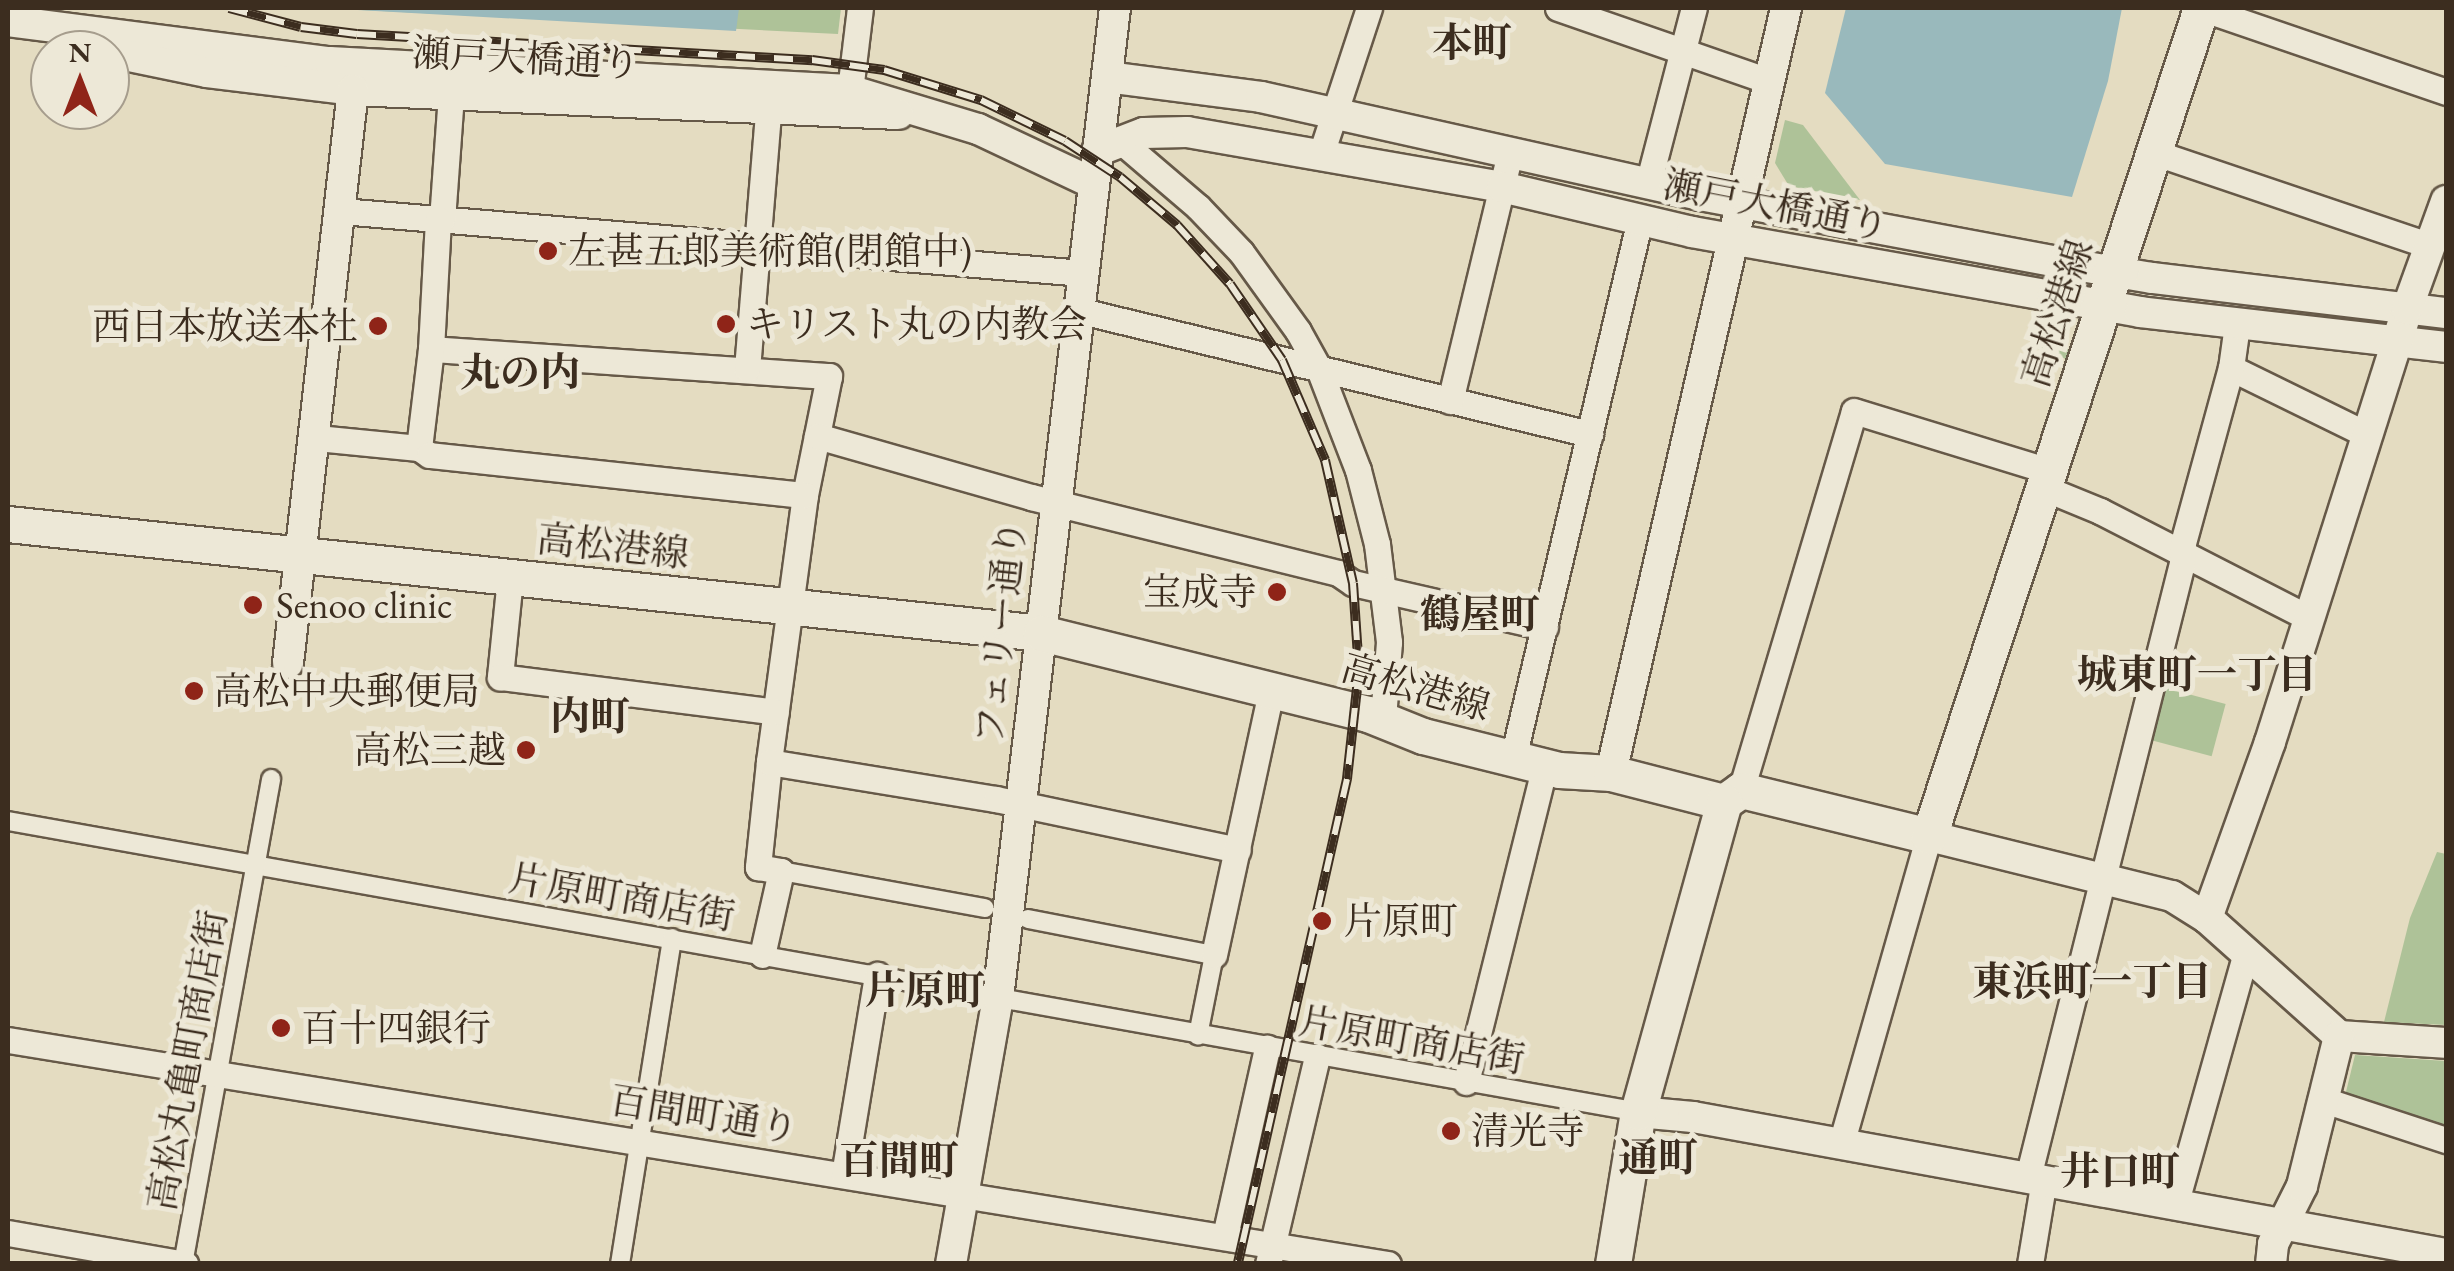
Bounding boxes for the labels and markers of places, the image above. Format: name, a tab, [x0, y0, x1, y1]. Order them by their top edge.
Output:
place label: 左甚五郎美術館(閉館中)	[568, 228, 972, 274]
marker: 左甚五郎美術館(閉館中)	[537, 240, 559, 262]
place label: キリスト丸の内教会	[746, 301, 1088, 347]
place label: 西日本放送本社	[92, 303, 358, 349]
marker: キリスト丸の内教会	[715, 313, 737, 335]
marker: 西日本放送本社	[367, 315, 389, 337]
place label: 宝成寺	[1143, 569, 1257, 615]
marker: 宝成寺	[1266, 581, 1288, 603]
place label: Senoo clinic	[276, 582, 453, 628]
marker: Senoo clinic	[240, 592, 266, 618]
place label: 高松中央郵便局	[214, 668, 480, 714]
marker: 高松中央郵便局	[183, 680, 205, 702]
place label: 高松三越	[354, 727, 506, 773]
marker: 高松三越	[515, 739, 537, 761]
place label: 片原町	[1344, 898, 1458, 944]
marker: 片原町	[1309, 908, 1335, 934]
place label: 百十四銀行	[301, 1005, 491, 1051]
marker: 百十四銀行	[270, 1017, 292, 1039]
place label: 清光寺	[1471, 1108, 1585, 1154]
marker: 清光寺	[1440, 1120, 1462, 1142]

